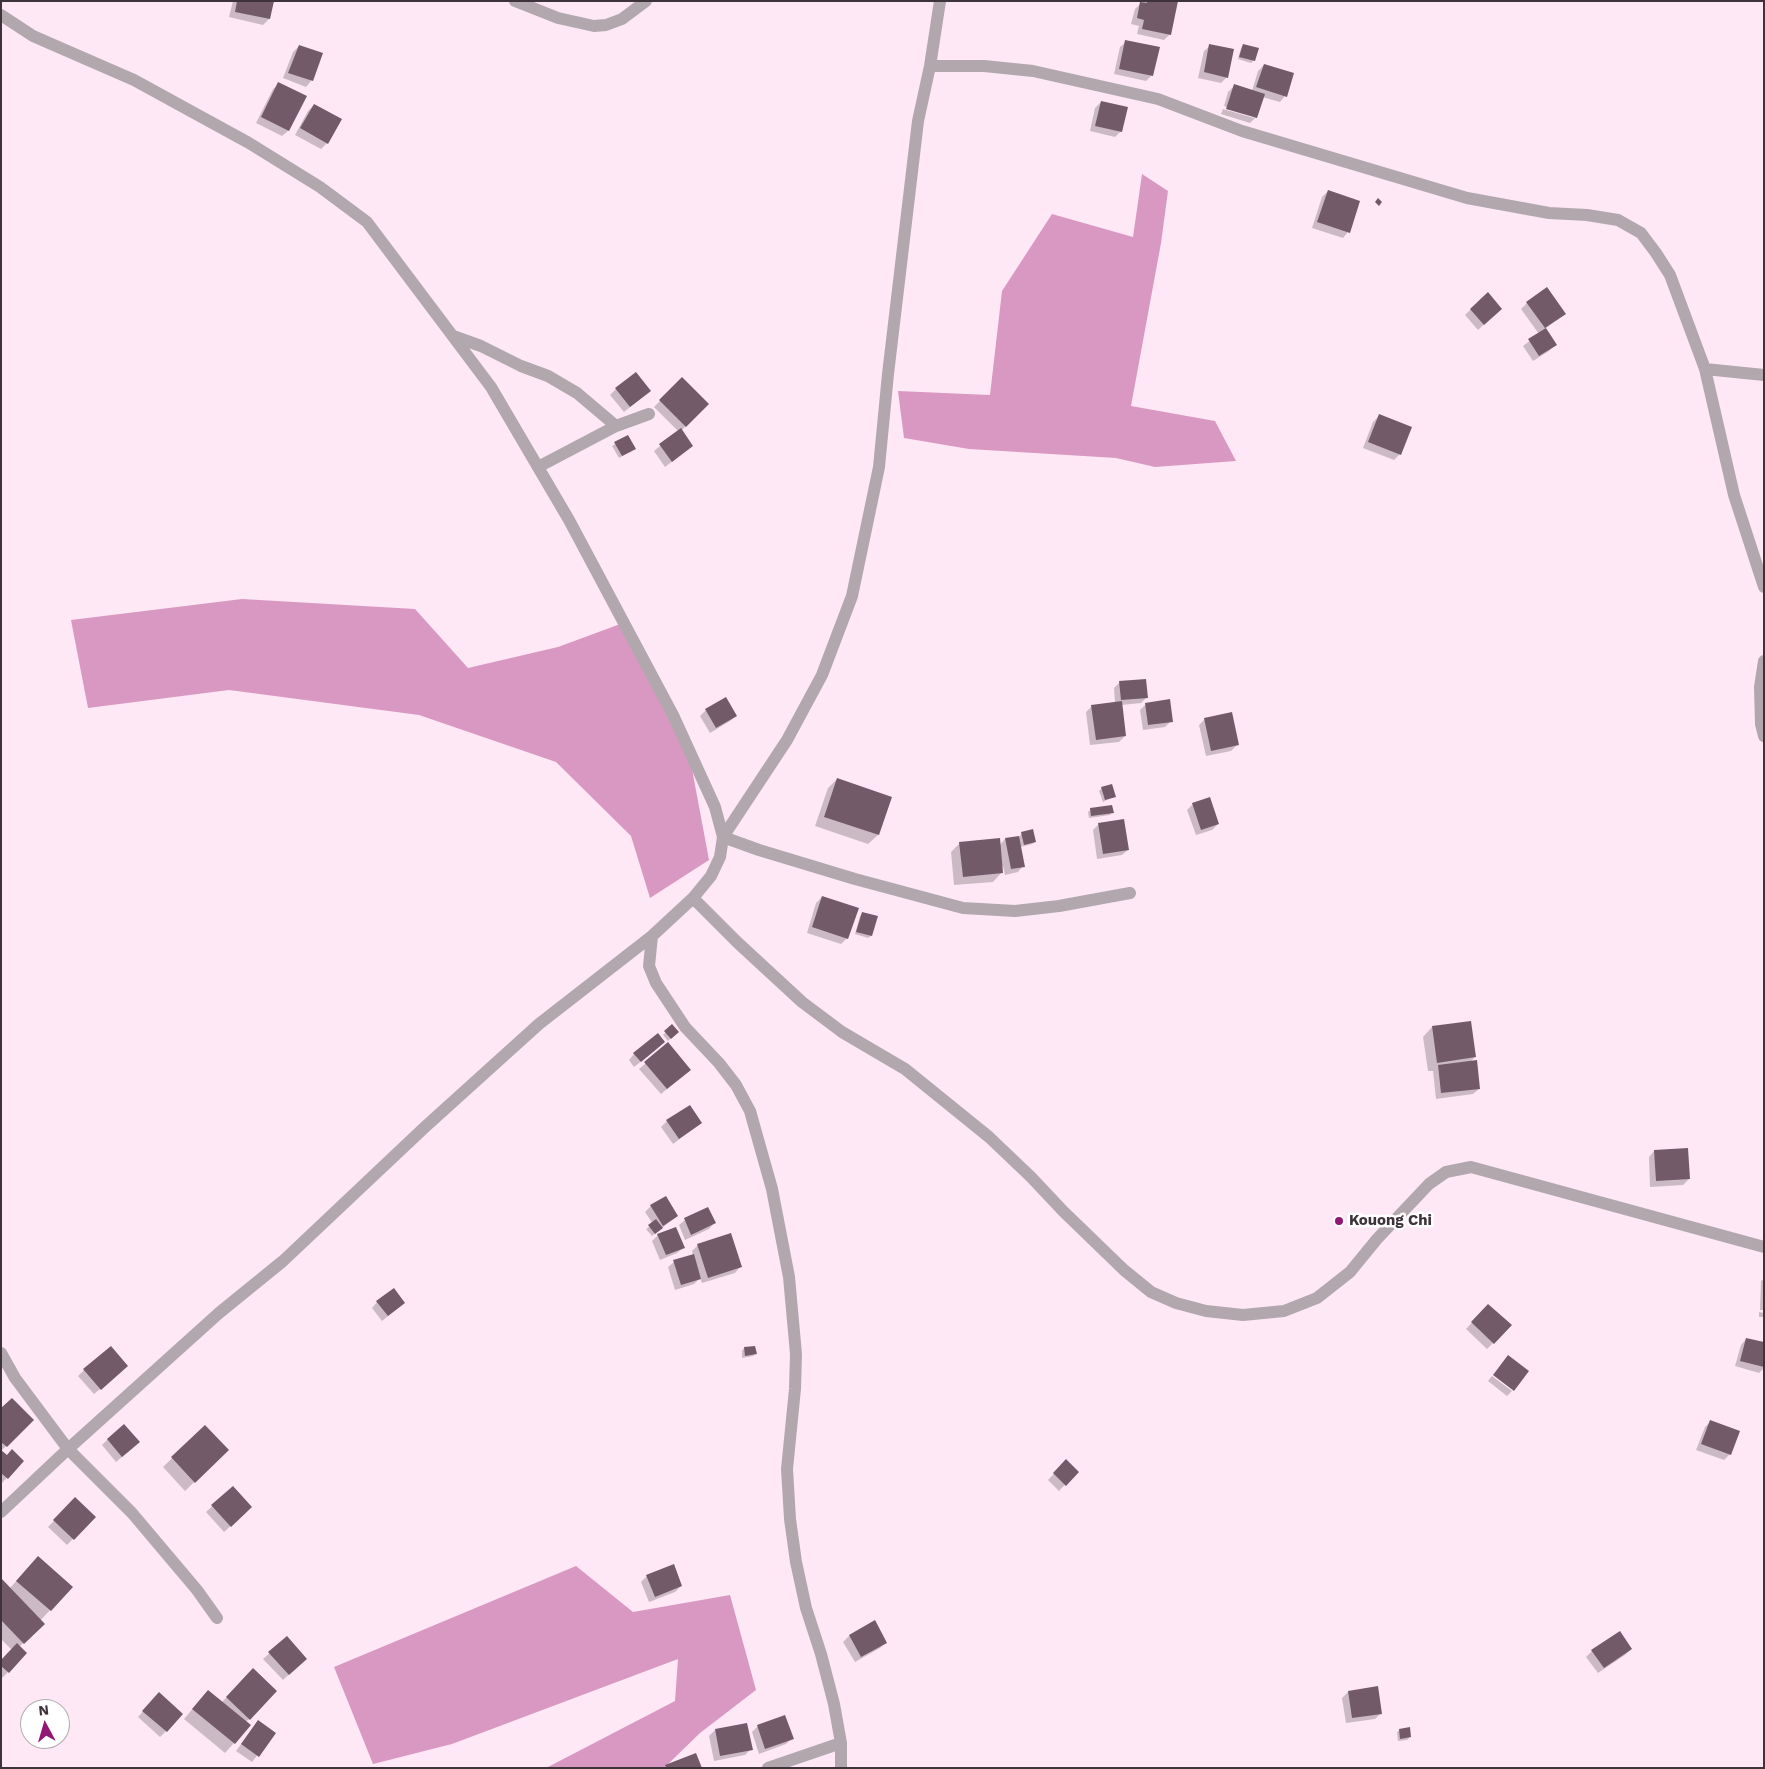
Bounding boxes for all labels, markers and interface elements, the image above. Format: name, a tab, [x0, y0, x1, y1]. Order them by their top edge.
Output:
place label: Kouong Chi	[1349, 1212, 1432, 1230]
marker: Kouong Chi	[1333, 1215, 1345, 1227]
north arrow	[20, 1699, 70, 1749]
text: N	[38, 1702, 50, 1719]

